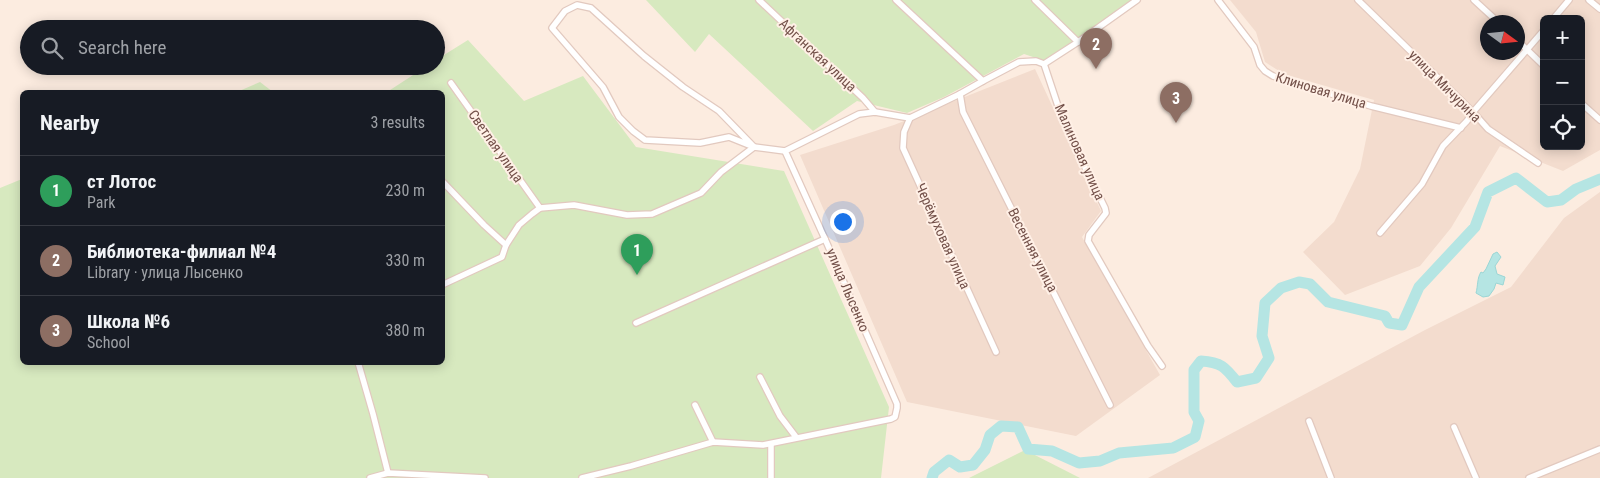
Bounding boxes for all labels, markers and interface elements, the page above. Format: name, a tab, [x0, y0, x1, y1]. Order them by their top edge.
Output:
street label: Афганская улица	[776, 15, 860, 95]
north arrow	[1480, 15, 1525, 60]
map controls	[1540, 15, 1585, 150]
button: +	[1540, 15, 1585, 60]
search box	[20, 20, 445, 75]
pin: 2	[1080, 28, 1112, 69]
icon: search	[38, 34, 66, 62]
text: Search here	[78, 36, 166, 59]
street label: улица Мичурина	[1406, 47, 1484, 125]
button: −	[1540, 60, 1585, 105]
street label: Клиновая улица	[1274, 69, 1368, 111]
pin: 3	[1160, 82, 1192, 123]
street label: Малиновая улица	[1052, 102, 1108, 202]
button: locate	[1540, 105, 1585, 150]
street label: Светлая улица	[465, 107, 527, 185]
text: Nearby	[40, 111, 99, 135]
text: 3 results	[370, 113, 425, 132]
text: ст Лотос	[87, 170, 156, 193]
text: 1	[52, 181, 60, 200]
text: 230 m	[386, 181, 425, 200]
street label: Черёмуховая улица	[913, 181, 973, 291]
text: Park	[87, 193, 116, 212]
street label: Весенняя улица	[1005, 205, 1061, 295]
your location	[830, 209, 856, 235]
pin: 1	[621, 234, 653, 275]
text: Библиотека-филиал №4	[87, 240, 276, 263]
street label: улица Лысенко	[823, 246, 873, 334]
text: 2	[52, 251, 60, 270]
text: 330 m	[386, 251, 425, 270]
text: Library · улица Лысенко	[87, 263, 243, 282]
text: Школа №6	[87, 310, 170, 333]
text: 3	[52, 321, 60, 340]
text: 380 m	[386, 321, 425, 340]
text: School	[87, 333, 130, 352]

